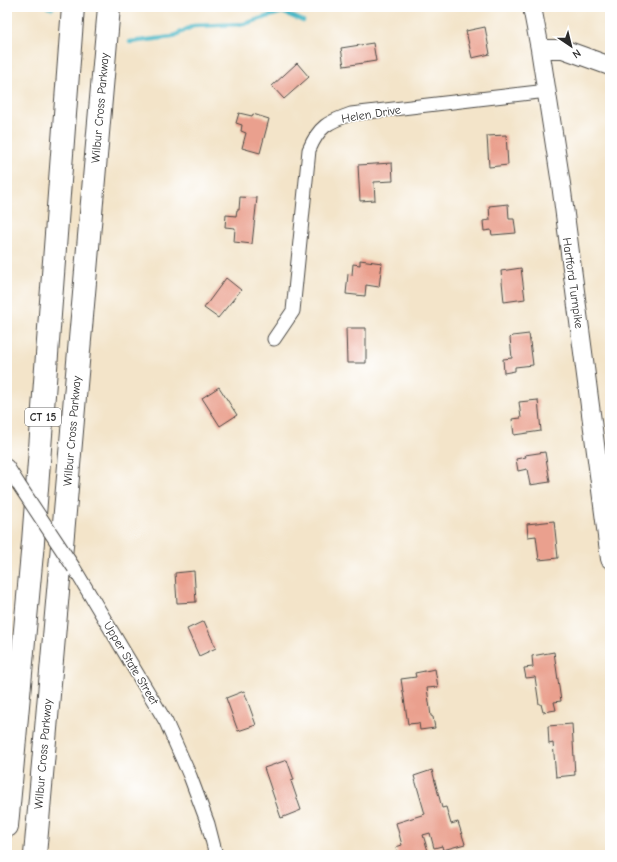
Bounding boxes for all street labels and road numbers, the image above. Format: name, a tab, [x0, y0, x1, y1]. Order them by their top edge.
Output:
street label: Wilbur Cross Parkway	[88, 52, 112, 164]
street label: Helen Drive	[340, 102, 402, 126]
street label: Hartford Turnpike	[560, 237, 586, 329]
street label: Wilbur Cross Parkway	[60, 375, 84, 487]
road number: CT 15	[25, 408, 61, 426]
street label: Upper State Street	[101, 619, 162, 708]
street label: Wilbur Cross Parkway	[31, 698, 55, 810]

